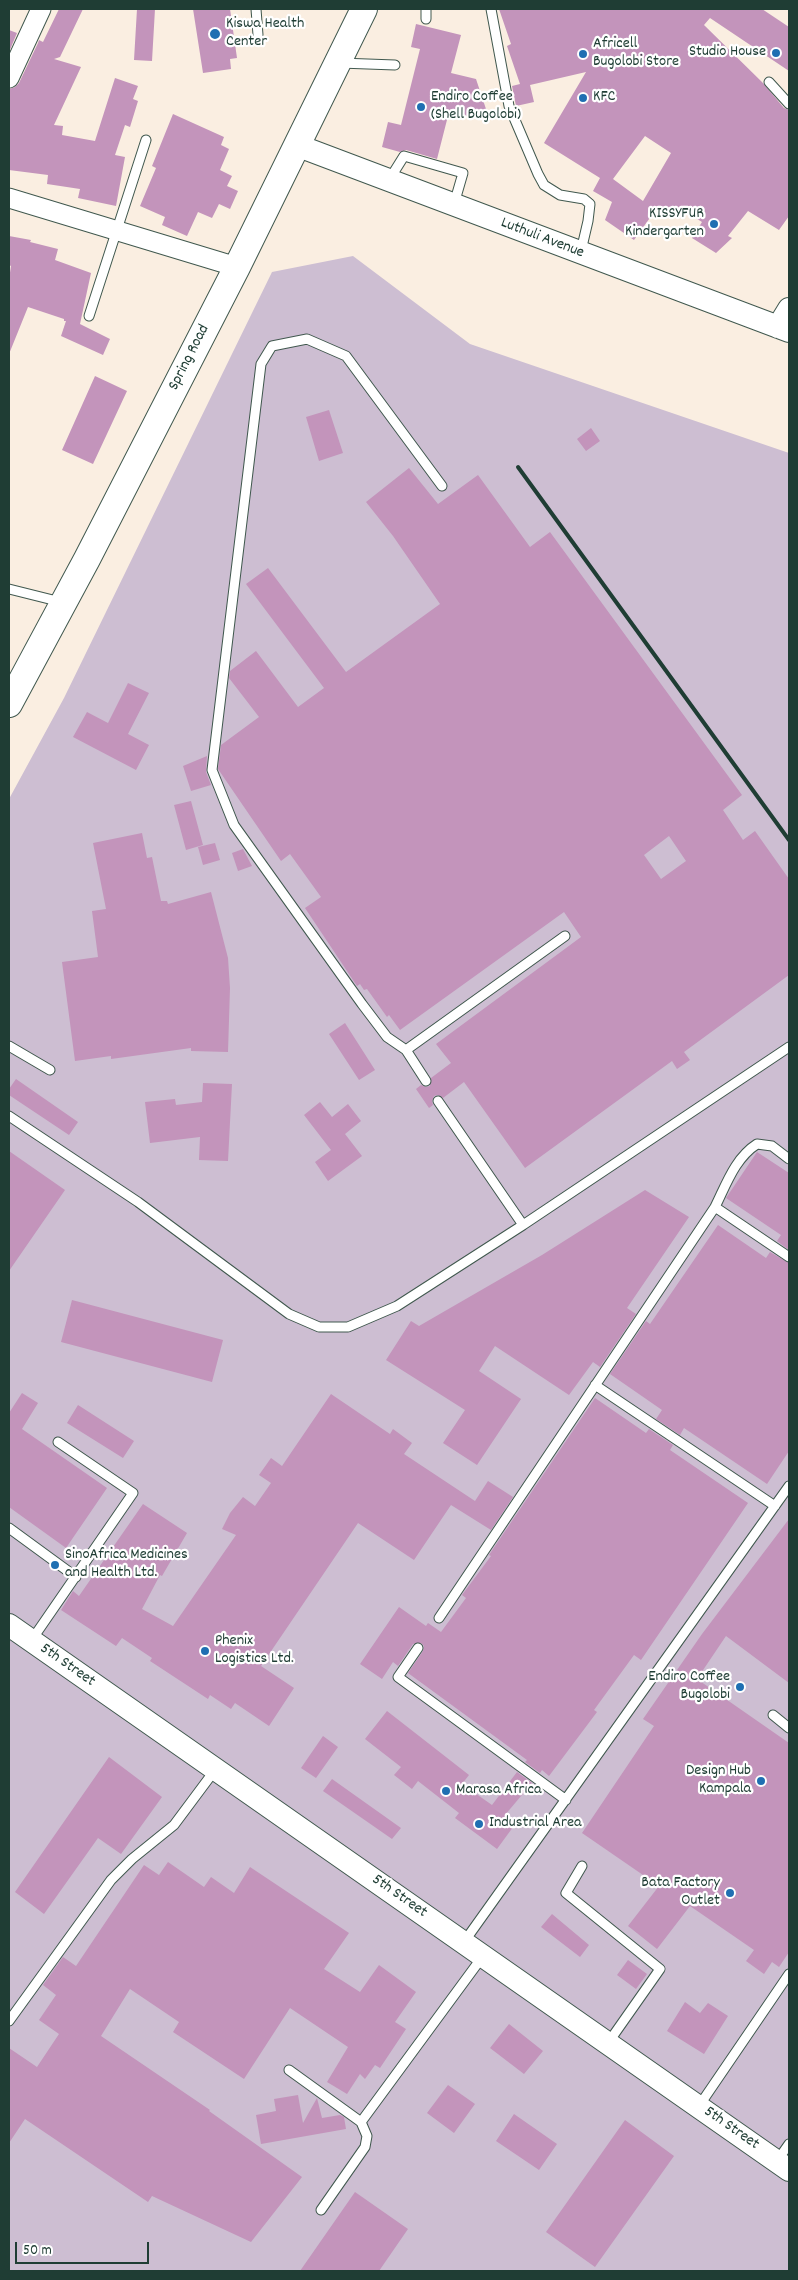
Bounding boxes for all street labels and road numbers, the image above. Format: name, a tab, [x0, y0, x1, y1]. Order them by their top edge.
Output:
street label: Luthuli Avenue	[498, 214, 586, 264]
street label: Spring Road	[165, 322, 215, 394]
street label: 5th Street	[36, 1640, 98, 1692]
street label: 5th Street	[368, 1871, 430, 1923]
street label: 5th Street	[700, 2103, 762, 2155]

